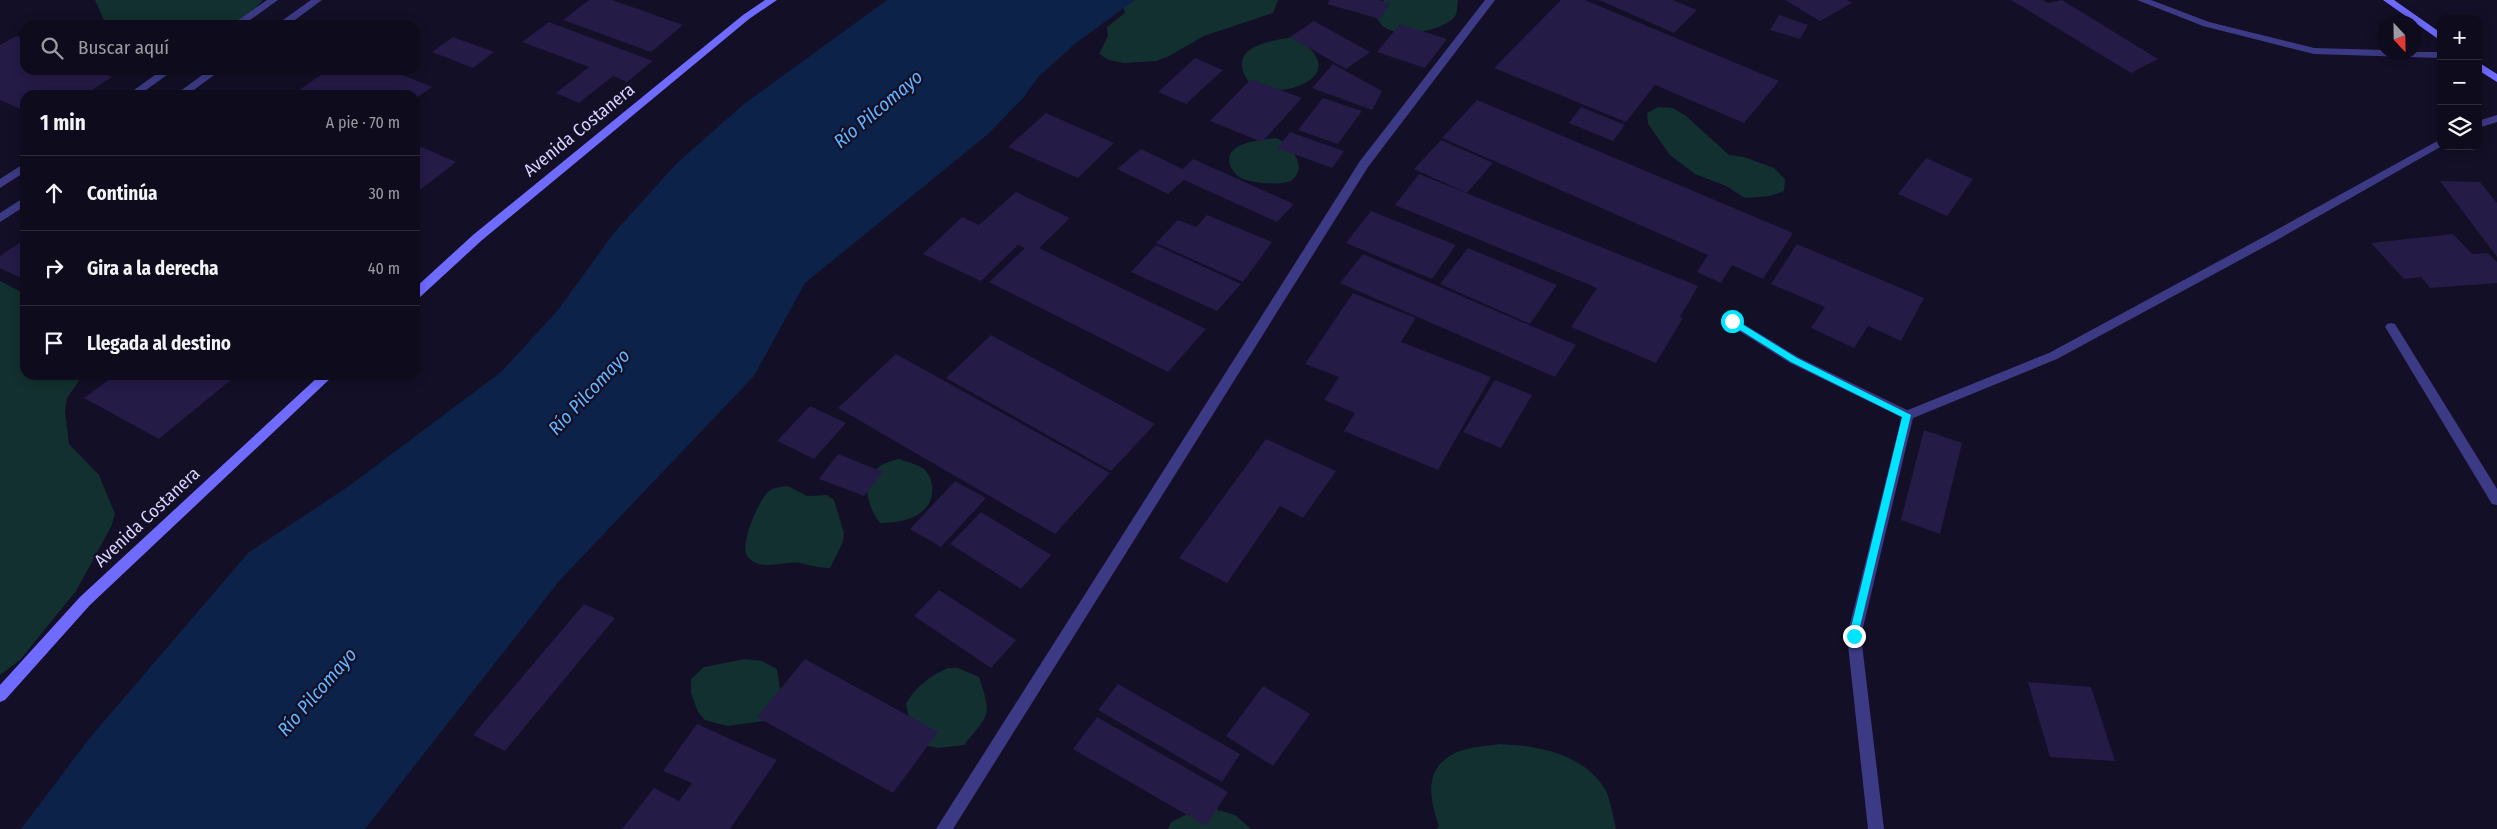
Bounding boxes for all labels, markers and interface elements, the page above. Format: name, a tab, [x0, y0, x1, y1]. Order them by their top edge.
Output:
north arrow	[2377, 15, 2422, 60]
map controls	[2437, 15, 2482, 150]
button: +	[2437, 15, 2482, 60]
search box	[20, 20, 420, 75]
icon: search	[38, 34, 66, 62]
text: Buscar aquí	[78, 36, 169, 59]
button: −	[2437, 60, 2482, 105]
water label: Río Pilcomayo	[829, 65, 927, 153]
street label: Avenida Costanera	[519, 78, 639, 181]
button: layers	[2437, 105, 2482, 150]
text: 1 min	[40, 110, 86, 136]
text: A pie · 70 m	[326, 113, 400, 132]
icon: ahead	[40, 179, 68, 207]
text: Continúa	[87, 182, 158, 205]
text: 30 m	[368, 184, 400, 203]
icon: right	[40, 254, 68, 282]
text: Gira a la derecha	[87, 257, 219, 280]
text: 40 m	[368, 259, 400, 278]
route start	[1721, 310, 1744, 333]
icon: arrive	[40, 329, 68, 357]
text: Llegada al destino	[87, 332, 231, 355]
water label: Río Pilcomayo	[543, 344, 635, 440]
street label: Avenida Costanera	[90, 462, 205, 572]
route end	[1843, 625, 1866, 648]
water label: Río Pilcomayo	[273, 643, 362, 741]

